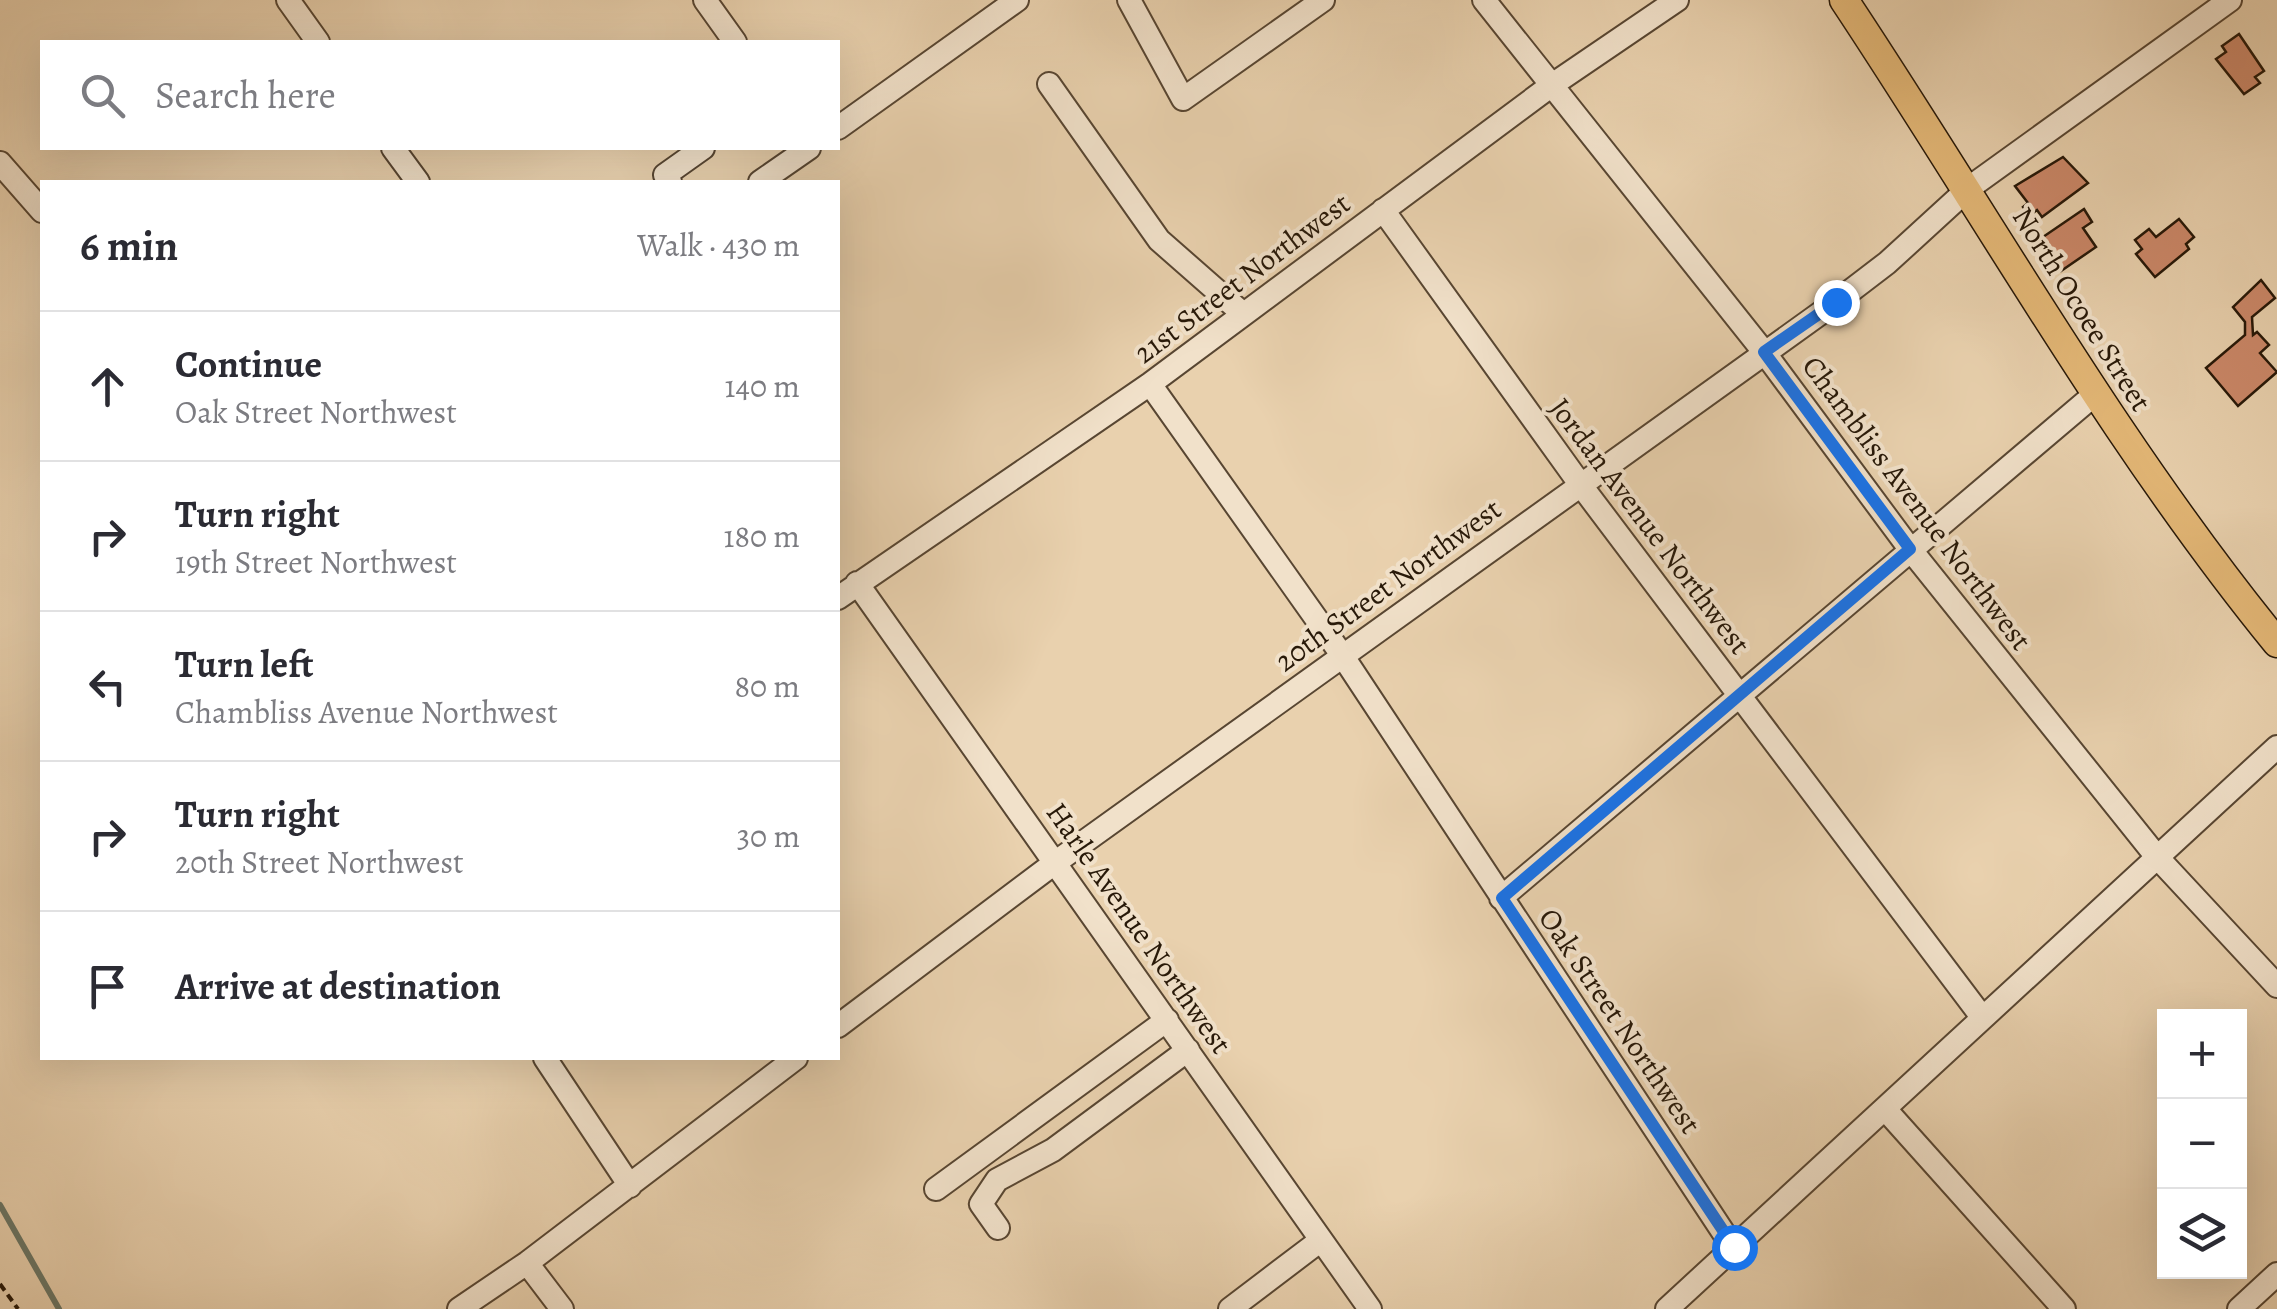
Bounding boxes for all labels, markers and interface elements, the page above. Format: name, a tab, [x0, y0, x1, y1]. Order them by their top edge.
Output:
search box	[40, 40, 840, 150]
icon: search	[75, 68, 130, 123]
text: Search here	[155, 69, 336, 121]
street label: 21st Street Northwest	[1126, 183, 1358, 372]
street label: North Ocoee Street	[2003, 199, 2161, 419]
text: 6 min	[80, 217, 178, 274]
text: Walk · 430 m	[637, 223, 800, 267]
route end	[1814, 280, 1860, 326]
text: Continue	[175, 338, 322, 390]
street label: Chambliss Avenue Northwest	[1793, 348, 2041, 658]
icon: ahead	[80, 359, 135, 414]
text: 140 m	[725, 364, 800, 408]
text: Oak Street Northwest	[175, 390, 457, 434]
street label: Jordan Avenue Northwest	[1540, 390, 1760, 662]
text: Turn right	[175, 488, 340, 540]
street label: 20th Street Northwest	[1267, 489, 1509, 681]
icon: right	[80, 509, 135, 564]
text: 180 m	[724, 514, 800, 558]
text: 19th Street Northwest	[175, 540, 457, 584]
text: Turn left	[175, 638, 314, 690]
icon: left	[80, 659, 135, 714]
text: 80 m	[734, 664, 800, 708]
text: Chambliss Avenue Northwest	[175, 690, 558, 734]
text: Turn right	[175, 788, 340, 840]
street label: Harle Avenue Northwest	[1037, 794, 1241, 1062]
icon: right	[80, 809, 135, 864]
text: 30 m	[737, 814, 800, 858]
text: 20th Street Northwest	[175, 840, 464, 884]
street label: Oak Street Northwest	[1530, 900, 1710, 1142]
icon: arrive	[80, 959, 135, 1014]
text: Arrive at destination	[175, 960, 501, 1012]
map controls	[2157, 1009, 2247, 1279]
button: +	[2157, 1009, 2247, 1099]
button: −	[2157, 1099, 2247, 1189]
button: layers	[2157, 1189, 2247, 1279]
route start	[1712, 1225, 1758, 1271]

